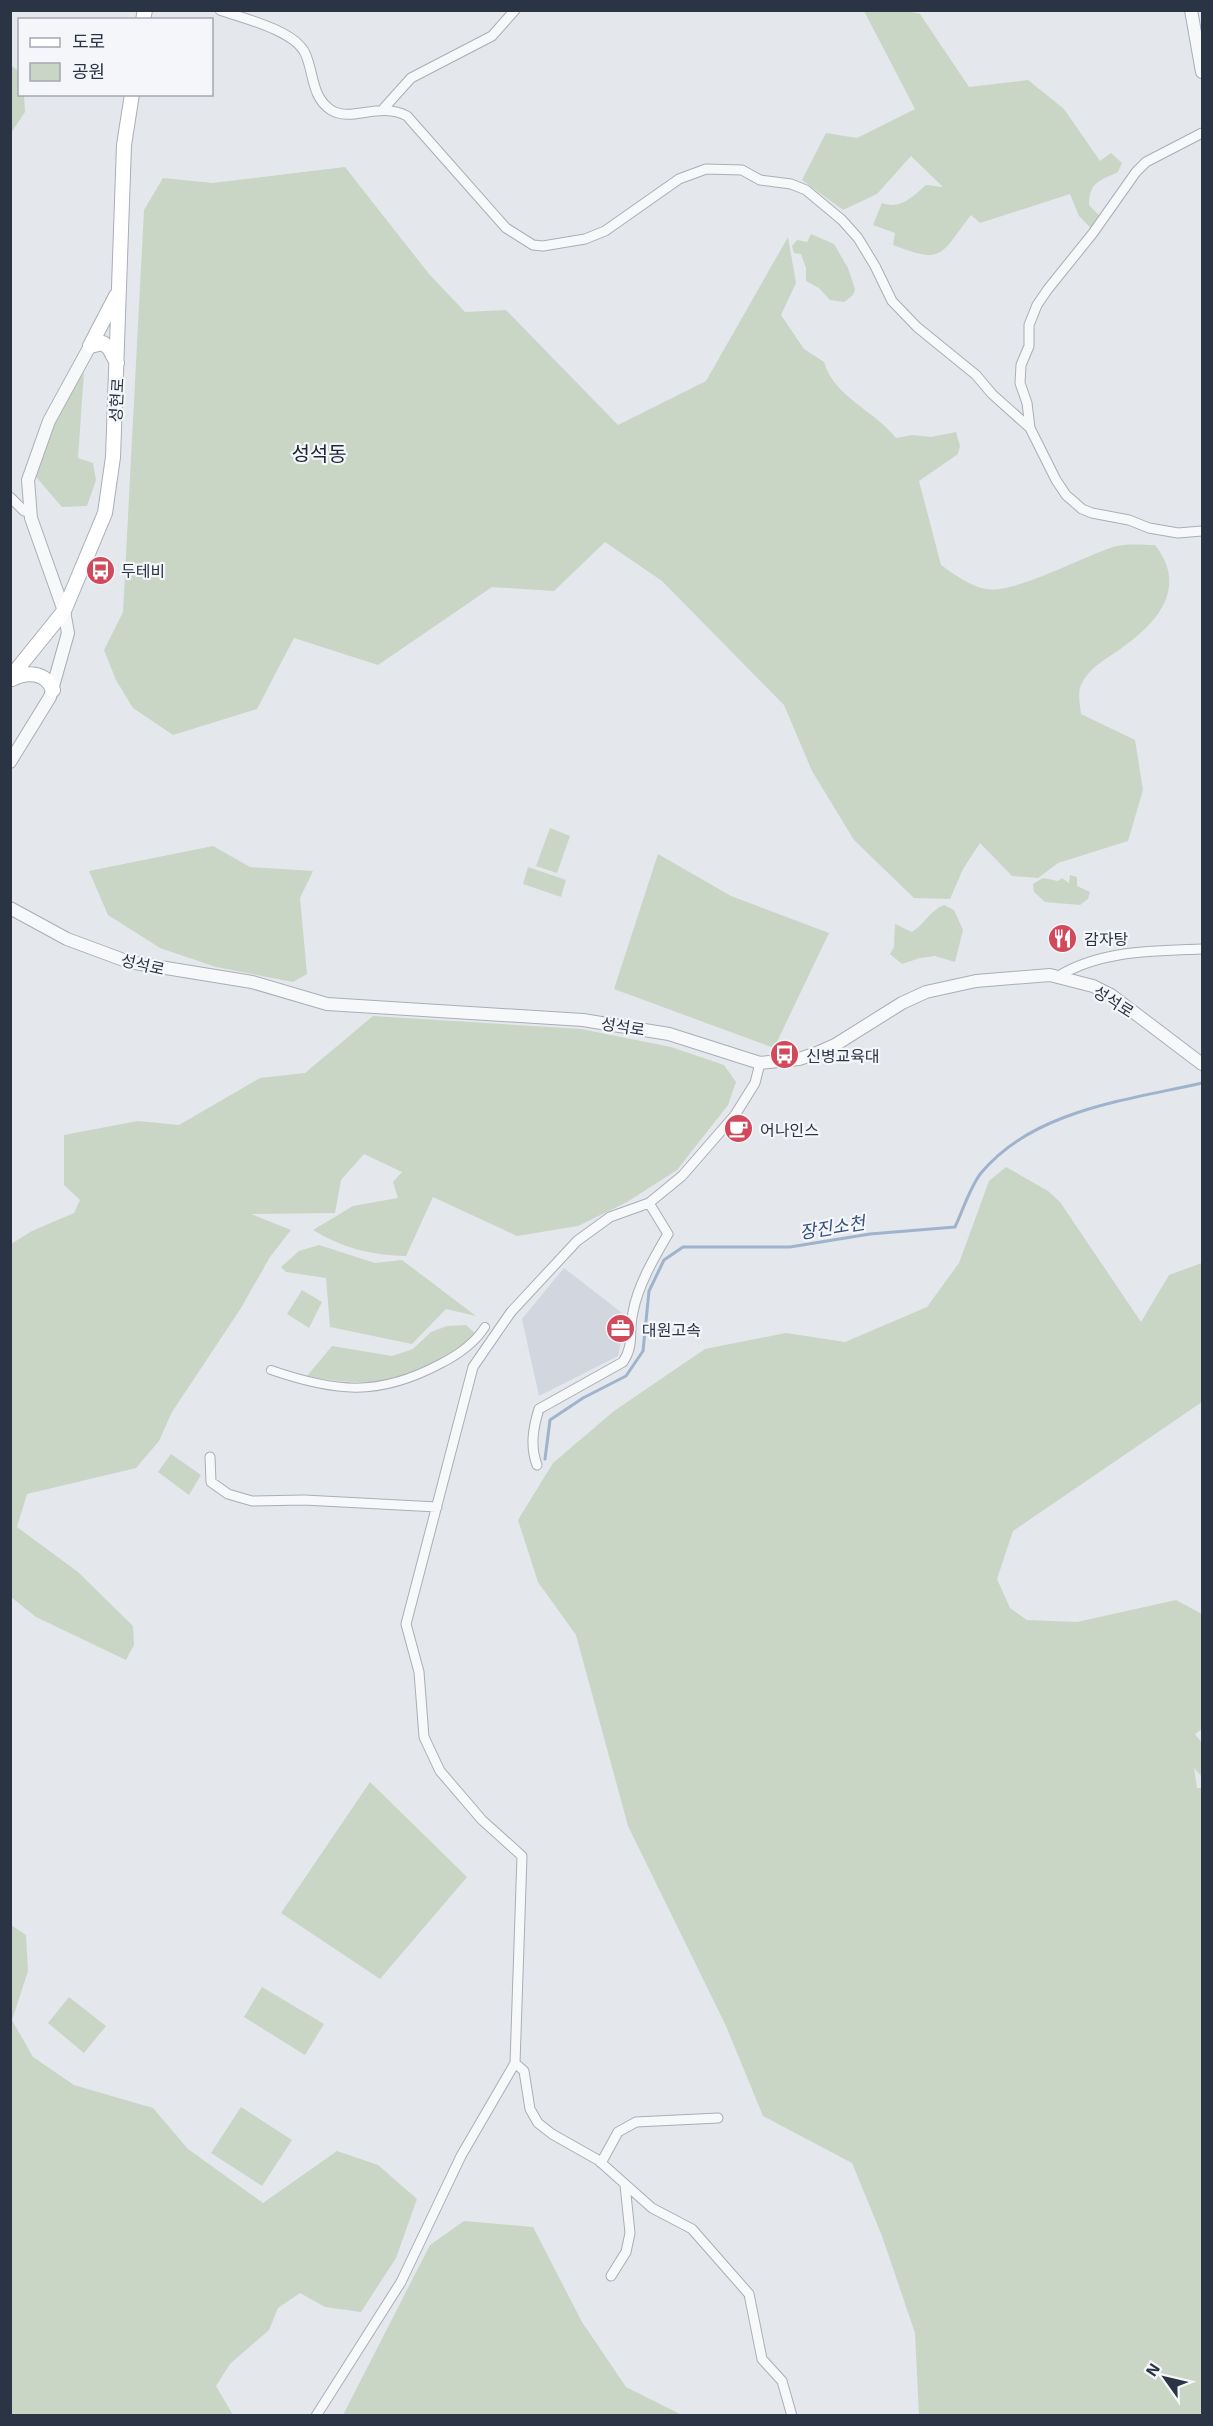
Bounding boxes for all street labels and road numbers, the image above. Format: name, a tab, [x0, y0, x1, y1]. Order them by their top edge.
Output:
street label: 성현로	[105, 377, 127, 423]
street label: 성석로	[119, 950, 167, 978]
street label: 성석로	[1090, 981, 1138, 1021]
street label: 성석로	[600, 1013, 647, 1039]

